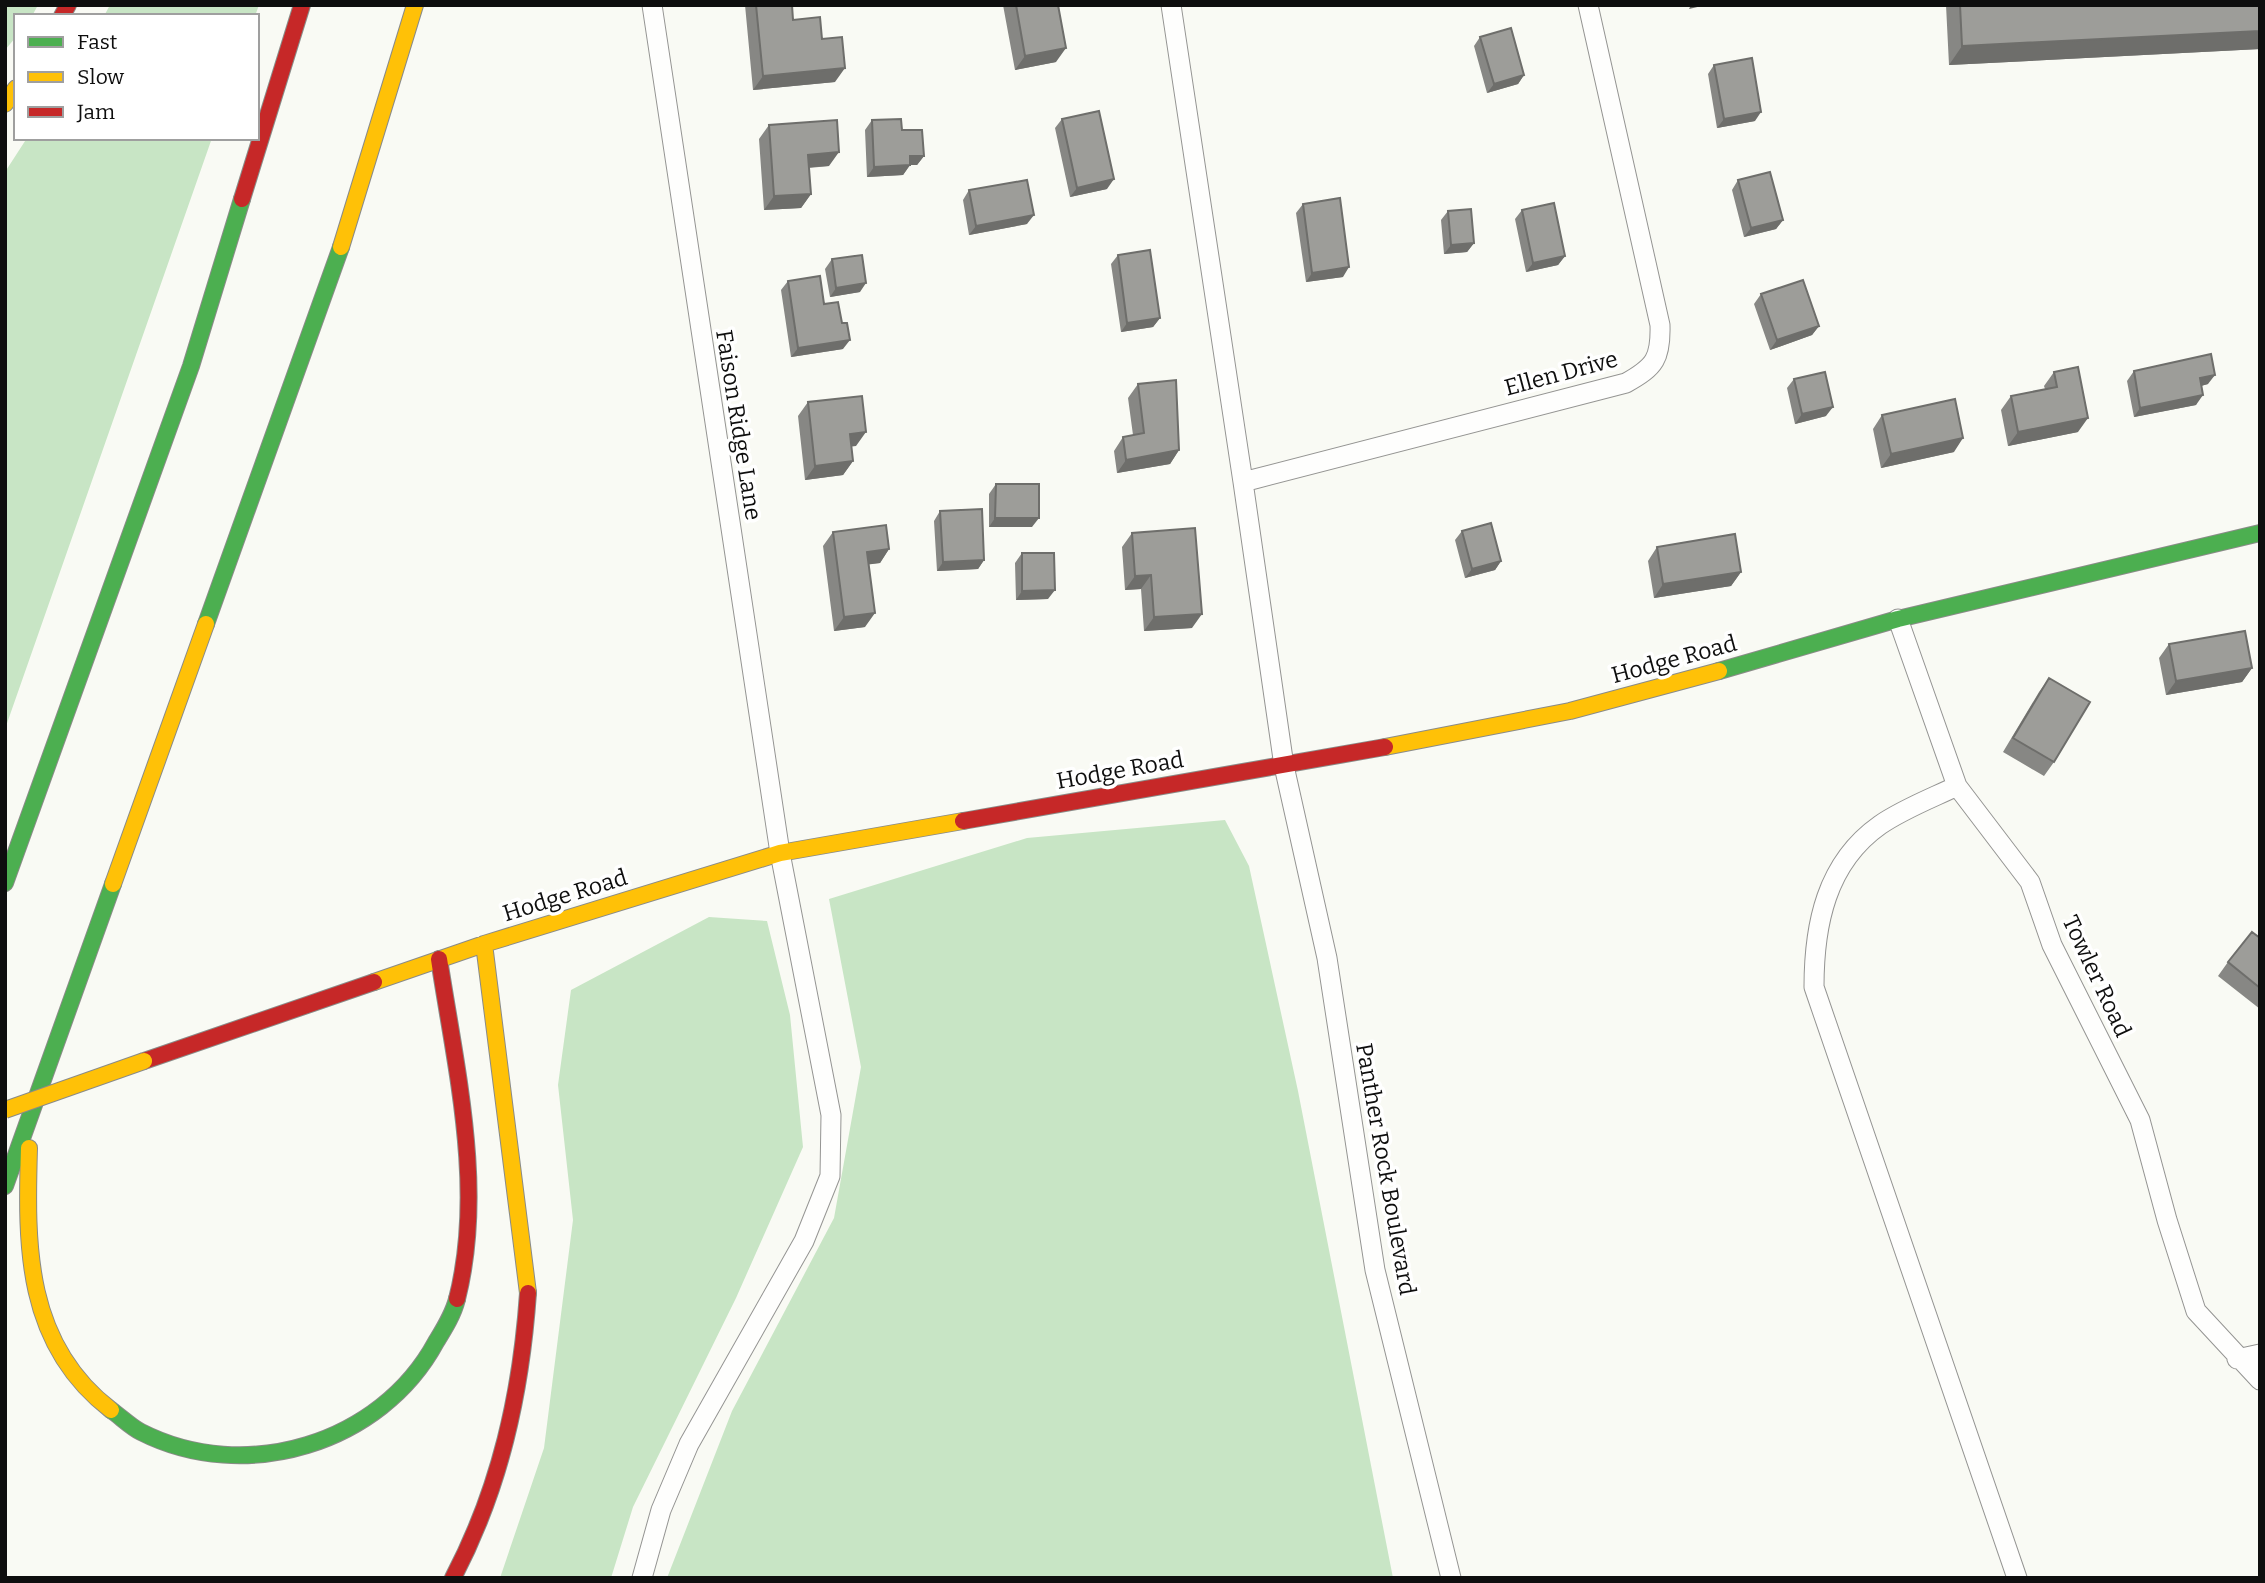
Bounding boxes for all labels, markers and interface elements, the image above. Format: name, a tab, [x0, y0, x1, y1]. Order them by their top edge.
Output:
legend	[14, 14, 259, 140]
text: Fast	[77, 29, 118, 55]
text: Slow	[77, 64, 124, 90]
text: Jam	[76, 99, 115, 125]
street label: Faison Ridge Lane	[710, 328, 768, 522]
street label: Ellen Drive	[1501, 344, 1621, 402]
street label: Hodge Road	[1608, 629, 1740, 689]
street label: Hodge Road	[1054, 745, 1186, 795]
street label: Hodge Road	[499, 863, 631, 927]
street label: Towler Road	[2057, 911, 2138, 1042]
street label: Panther Rock Boulevard	[1350, 1041, 1422, 1297]

